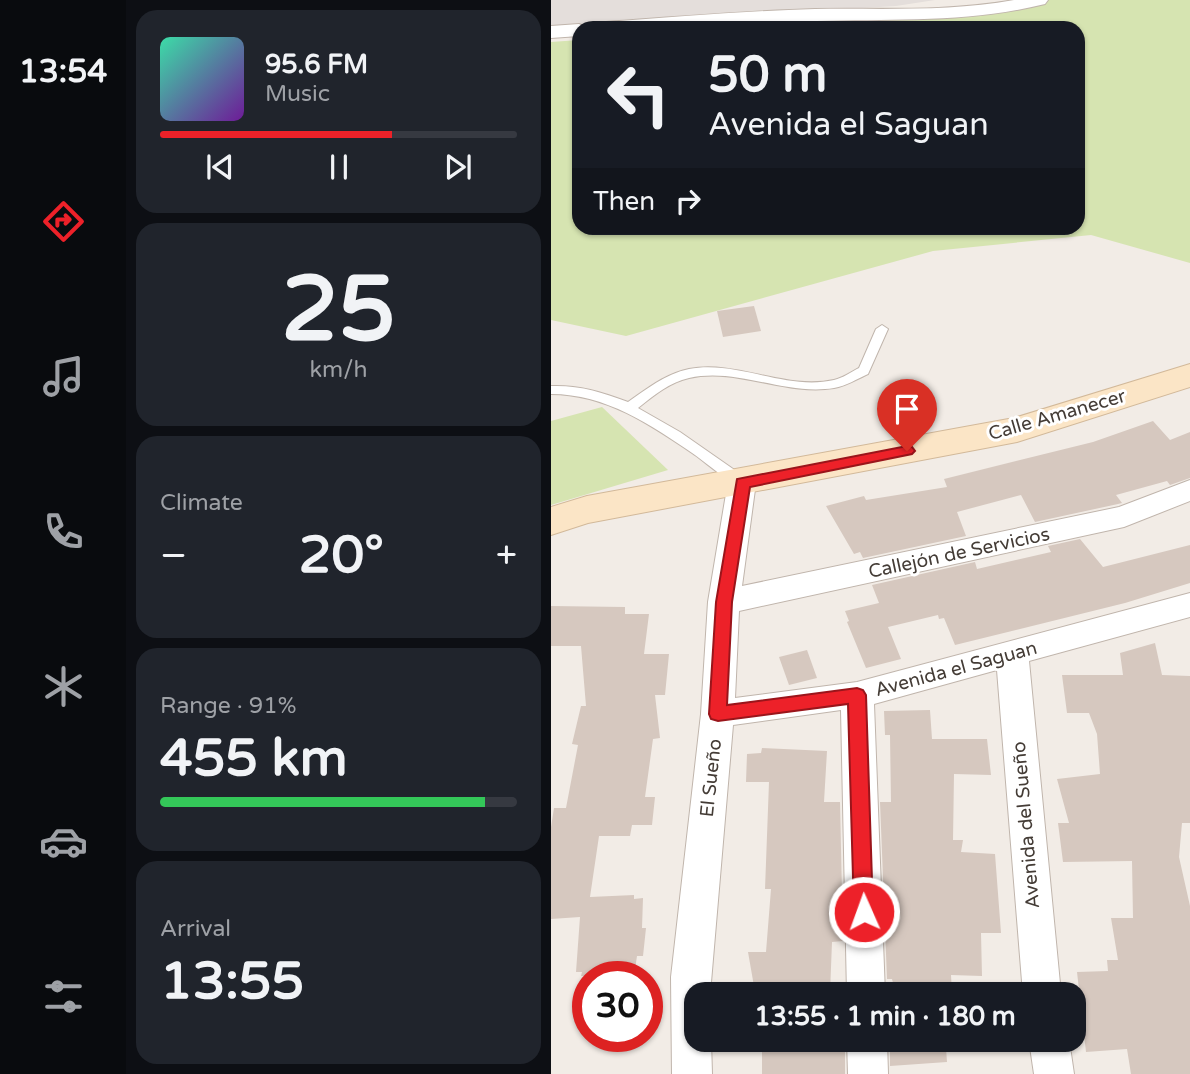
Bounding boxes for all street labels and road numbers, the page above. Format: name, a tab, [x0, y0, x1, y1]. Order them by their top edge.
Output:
street label: Calle Amanecer	[986, 385, 1129, 445]
street label: Callejón de Servicios	[866, 523, 1052, 583]
street label: Avenida el Saguan	[873, 637, 1039, 701]
street label: El Sueño	[696, 738, 726, 818]
street label: Avenida del Sueño	[1008, 741, 1044, 909]

